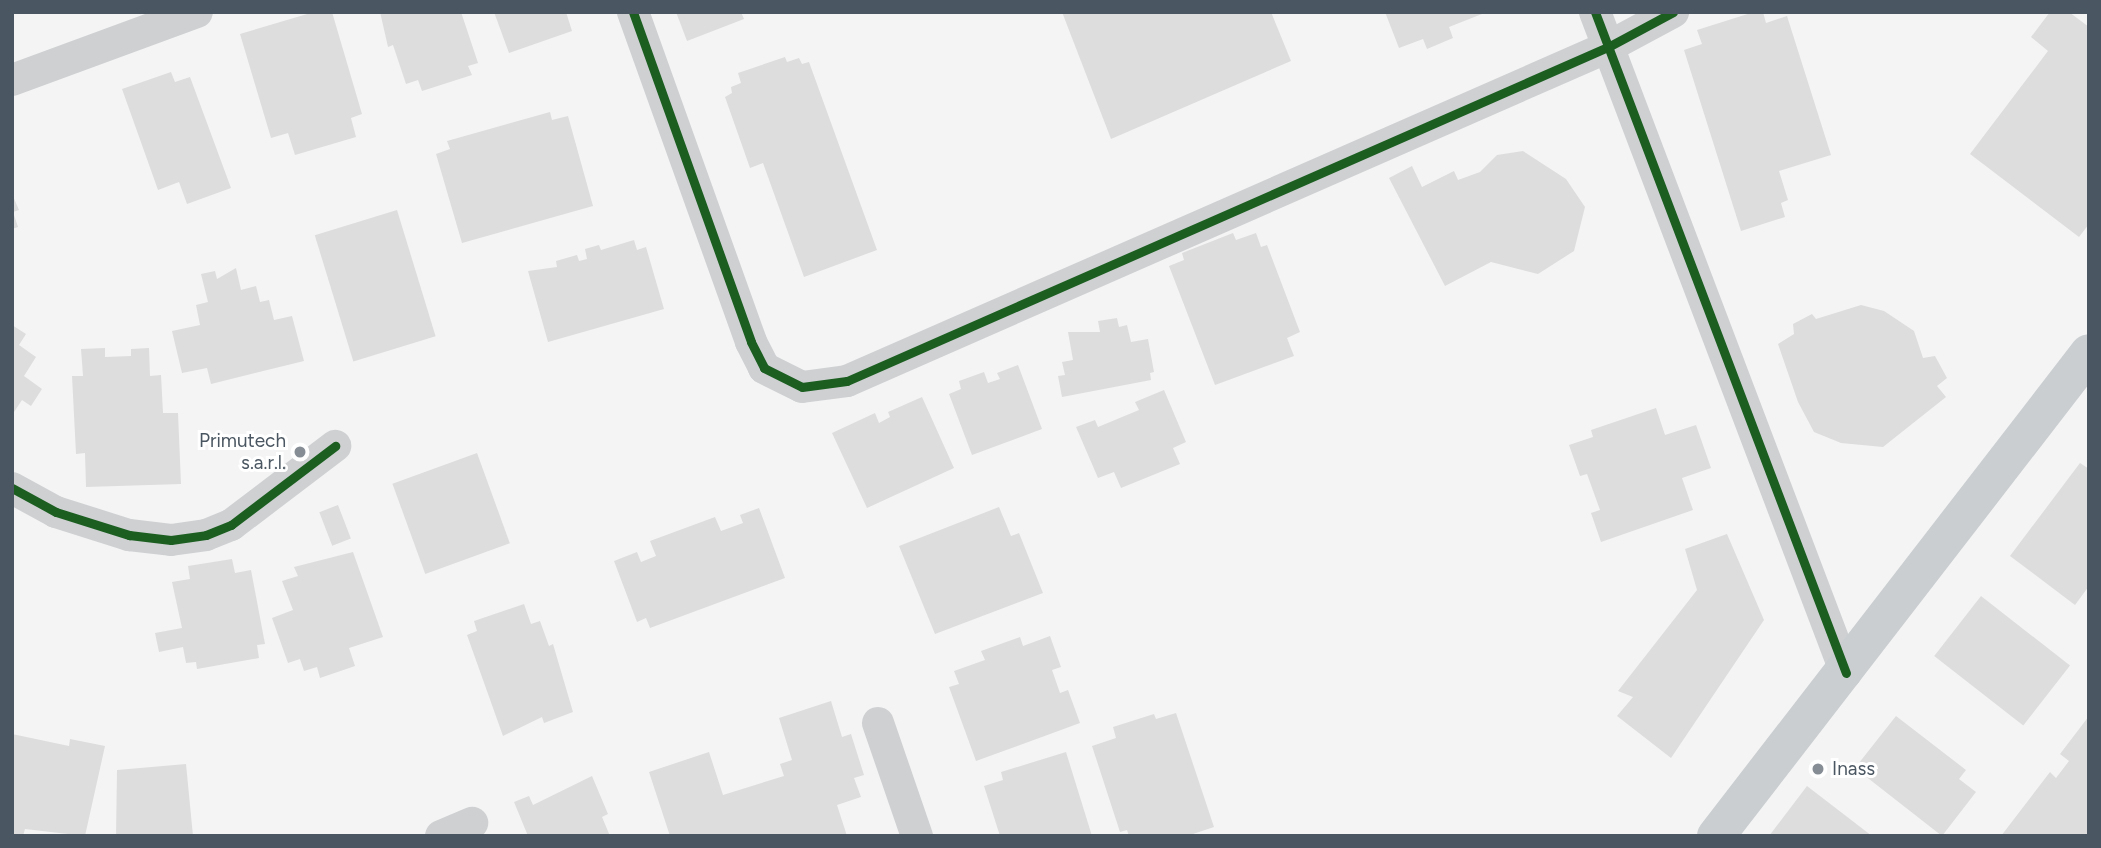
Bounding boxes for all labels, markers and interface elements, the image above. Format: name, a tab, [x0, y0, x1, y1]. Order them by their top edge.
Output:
place label: Primutech s.a.r.l.	[199, 430, 286, 474]
marker: Primutech s.a.r.l.	[292, 444, 308, 460]
place label: Inass	[1832, 758, 1875, 780]
marker: Inass	[1810, 761, 1826, 777]

